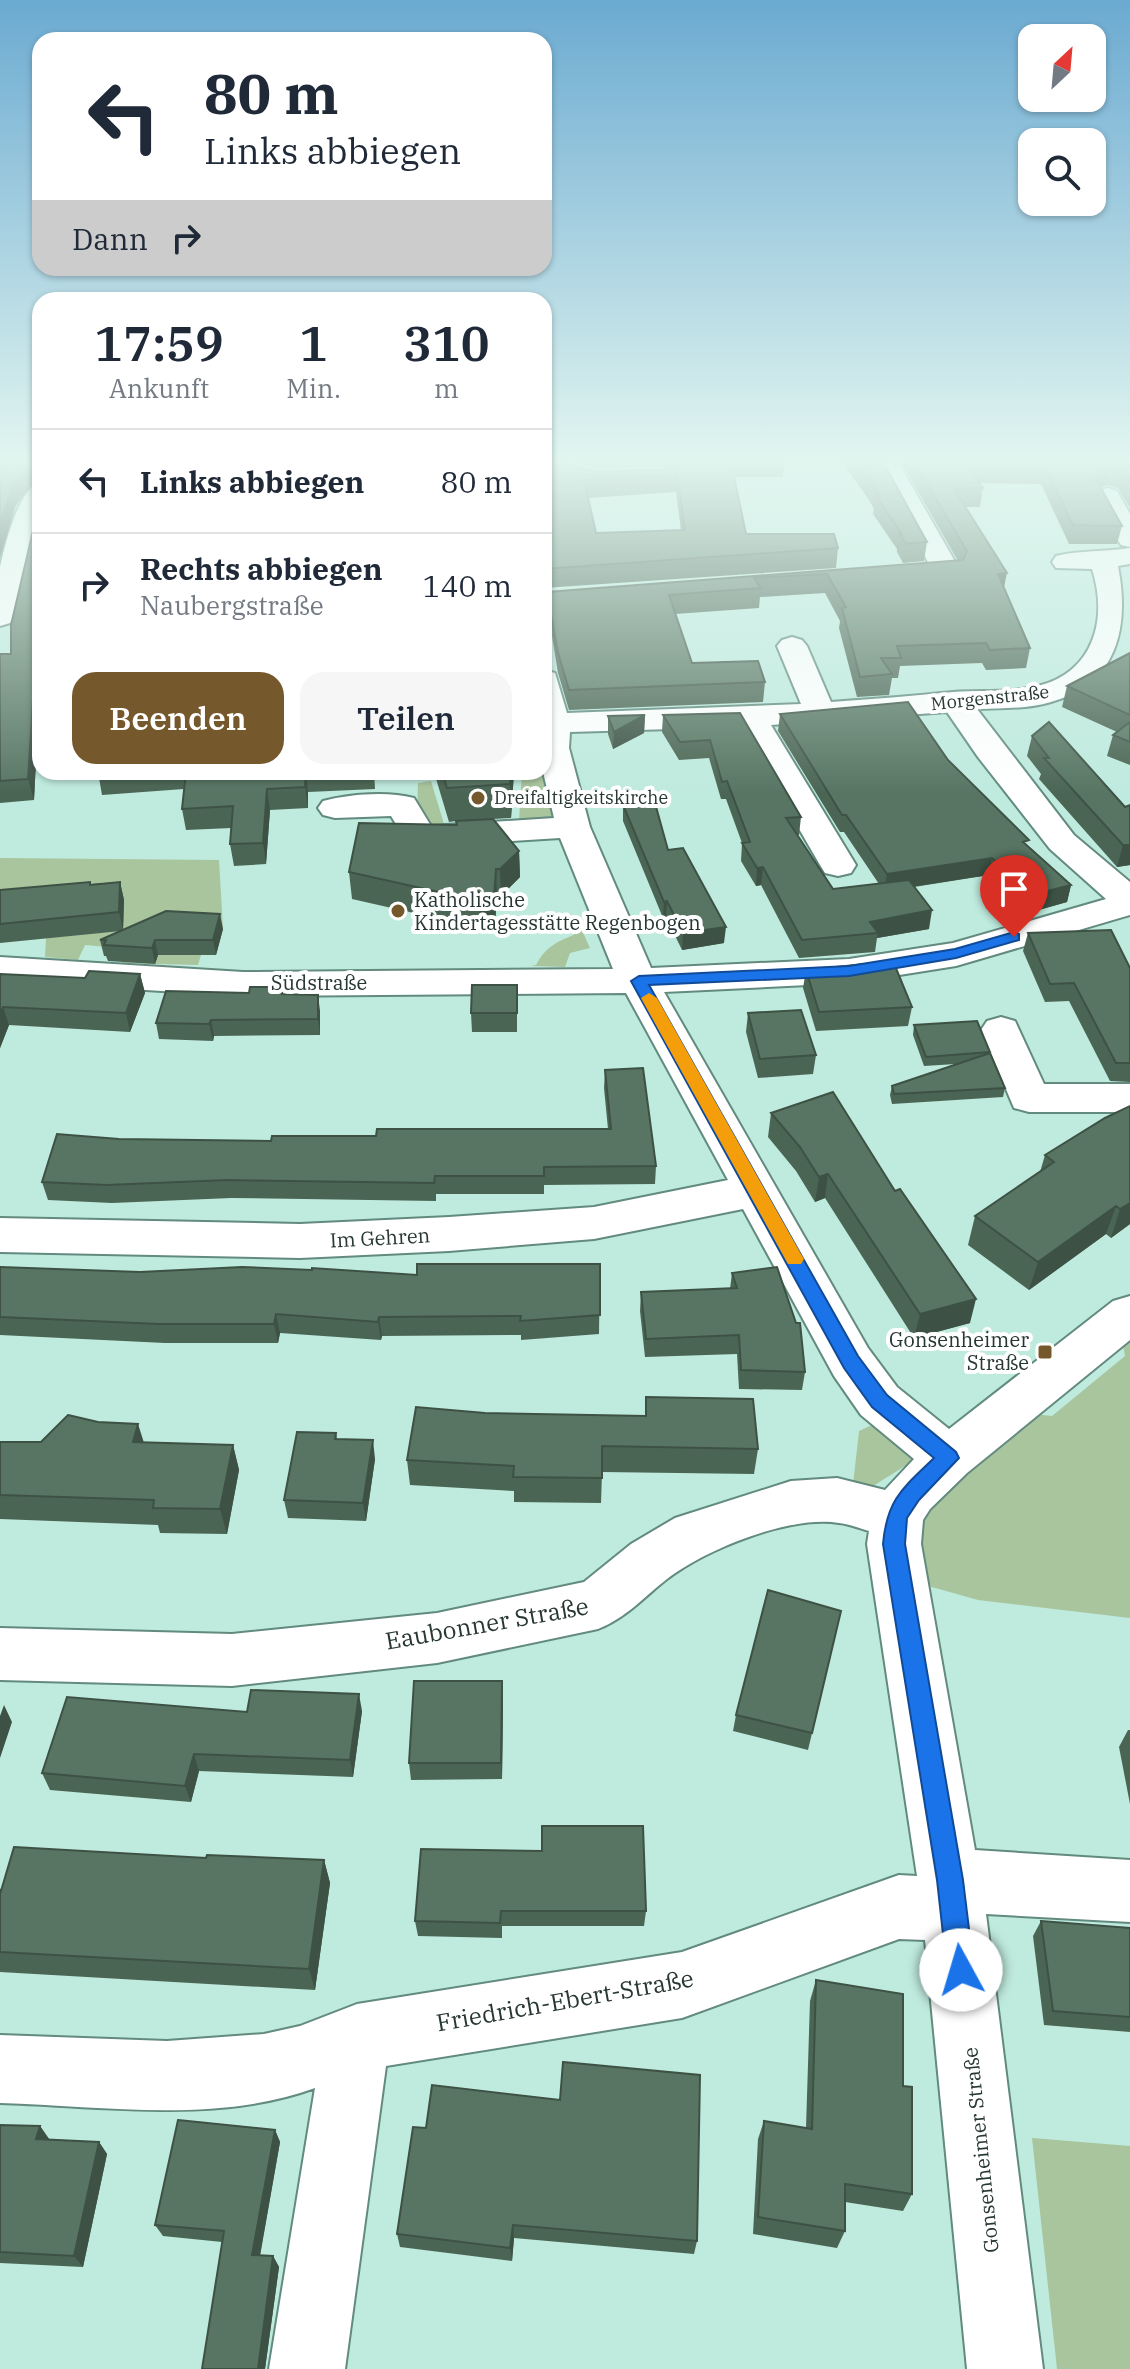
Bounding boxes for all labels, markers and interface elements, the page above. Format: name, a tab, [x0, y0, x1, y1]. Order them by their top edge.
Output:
north arrow	[1018, 24, 1106, 112]
map controls	[1018, 24, 1106, 216]
text: 80 m	[204, 57, 339, 129]
icon: left	[72, 64, 176, 168]
text: Links abbiegen	[204, 127, 461, 174]
button: search	[1018, 128, 1106, 216]
icon: right	[164, 216, 208, 260]
text: Dann	[72, 219, 148, 258]
text: 17:59	[94, 312, 224, 374]
text: 1	[299, 312, 328, 374]
text: 310	[403, 312, 490, 374]
text: Ankunft	[109, 371, 209, 405]
text: Min.	[286, 371, 341, 405]
text: m	[434, 371, 459, 405]
icon: left	[72, 459, 116, 503]
text: Links abbiegen	[140, 462, 364, 501]
text: 80 m	[440, 462, 512, 501]
text: Rechts abbiegen	[140, 549, 383, 588]
icon: right	[72, 563, 116, 607]
text: 140 m	[422, 566, 512, 605]
text: Naubergstraße	[140, 588, 324, 622]
button: Beenden	[72, 672, 284, 764]
button: Teilen	[300, 672, 512, 764]
street label: Morgenstraße	[930, 680, 1050, 715]
place label: Dreifaltigkeitskirche	[494, 786, 668, 809]
marker: Dreifaltigkeitskirche	[469, 789, 487, 807]
pin	[980, 855, 1048, 937]
icon: arrive	[992, 867, 1036, 911]
place label: Katholische Kindertagesstätte Regenbogen	[414, 886, 701, 936]
marker: Katholische Kindertagesstätte Regenbogen	[389, 902, 407, 920]
street label: Südstraße	[271, 969, 367, 996]
street label: Im Gehren	[329, 1221, 431, 1254]
place label: Gonsenheimer Straße	[889, 1326, 1029, 1376]
marker: Gonsenheimer Straße	[1036, 1343, 1054, 1361]
street label: Eaubonner Straße	[383, 1589, 591, 1657]
position arrow	[919, 1928, 1003, 2012]
street label: Friedrich-Ebert-Straße	[434, 1962, 696, 2038]
street label: Gonsenheimer Straße	[956, 2046, 1005, 2254]

